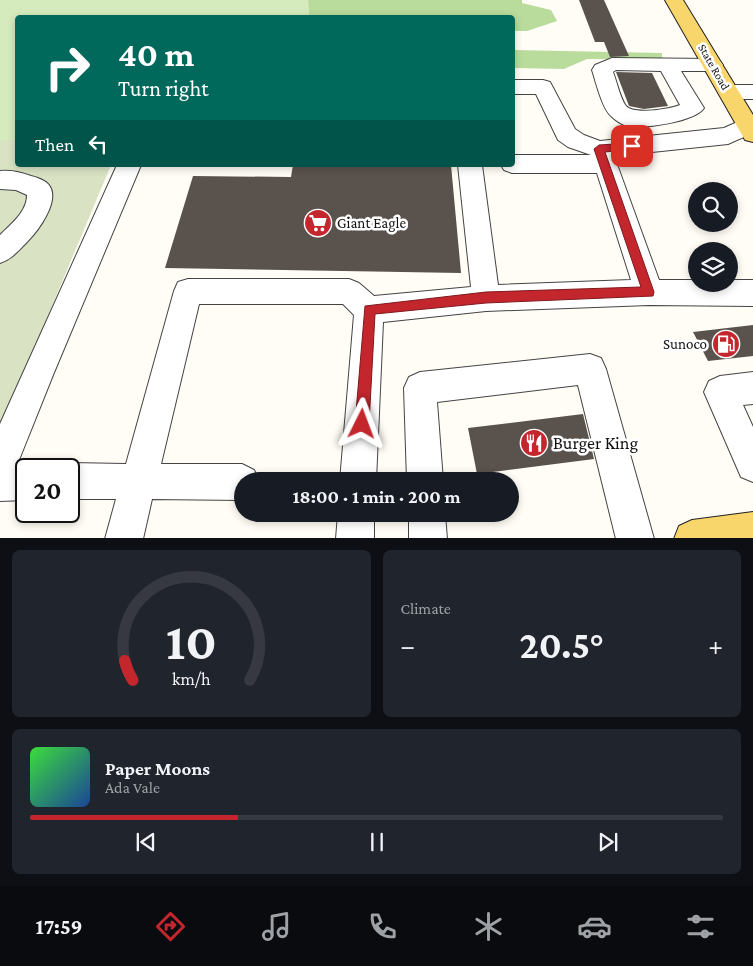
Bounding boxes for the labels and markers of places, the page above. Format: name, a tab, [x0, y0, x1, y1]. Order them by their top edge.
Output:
pin	[611, 125, 653, 167]
supermarket icon: Giant Eagle	[303, 208, 333, 238]
place label: Giant Eagle	[337, 215, 406, 232]
fuel station icon: Sunoco	[711, 329, 741, 359]
place label: Sunoco	[663, 336, 707, 352]
restaurant icon: Burger King	[519, 428, 549, 458]
place label: Burger King	[553, 433, 638, 453]

